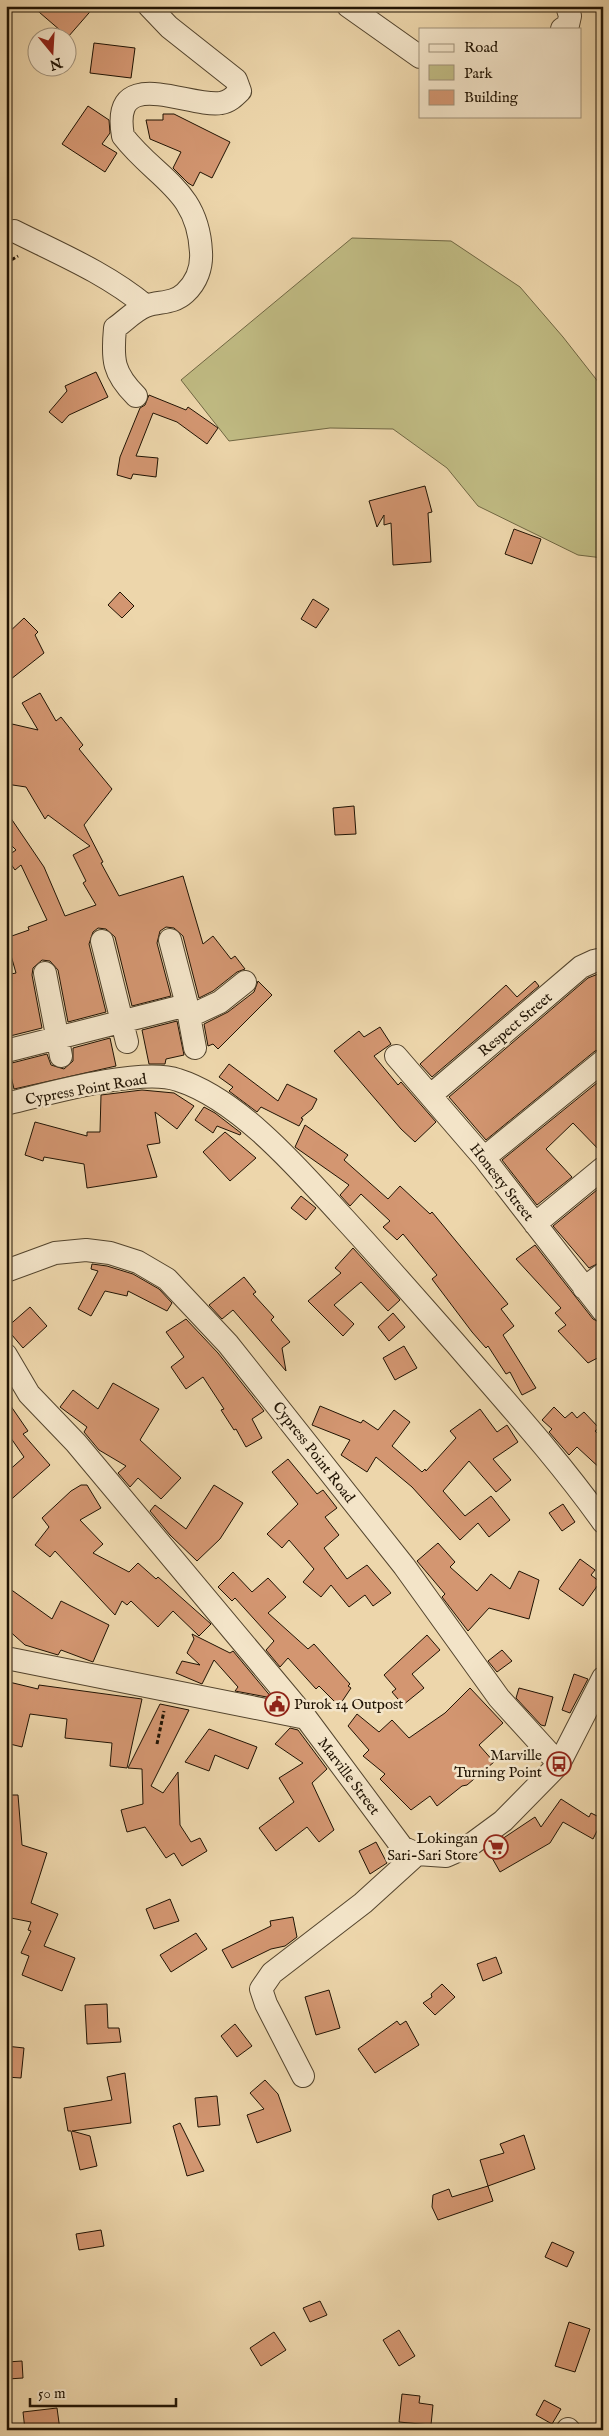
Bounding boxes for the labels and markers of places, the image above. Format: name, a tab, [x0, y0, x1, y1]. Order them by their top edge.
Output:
public building icon: Purok 14 Outpost	[264, 1691, 290, 1717]
place label: Purok 14 Outpost	[294, 1695, 404, 1714]
place label: Marville Turning Point	[454, 1746, 542, 1782]
bus stop icon: Marville Turning Point	[546, 1751, 572, 1777]
place label: Lokingan Sari-Sari Store	[387, 1829, 478, 1865]
supermarket icon: Lokingan Sari-Sari Store	[483, 1834, 509, 1860]

